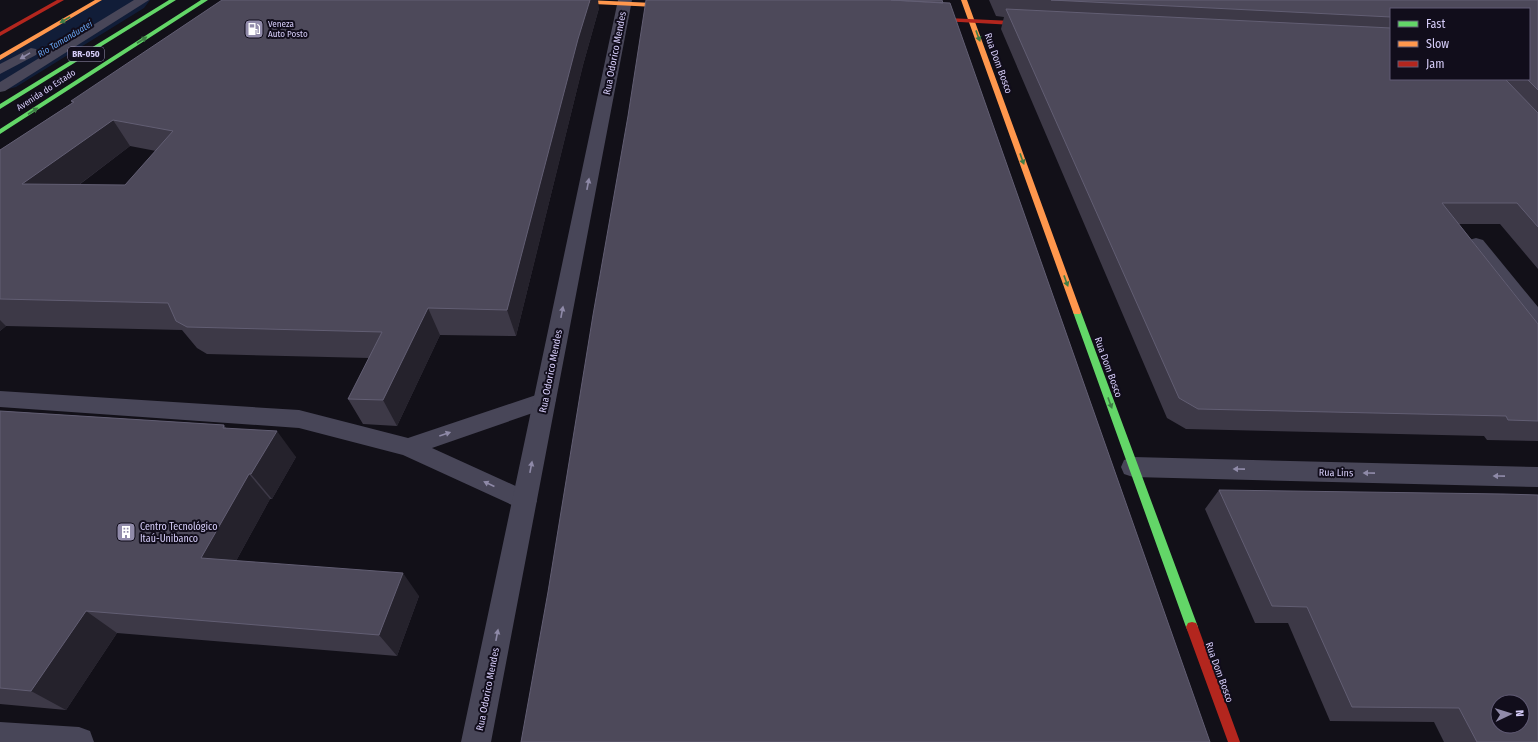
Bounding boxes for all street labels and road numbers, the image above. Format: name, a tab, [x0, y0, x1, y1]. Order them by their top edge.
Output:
street label: Rua Odorico Mendes	[601, 11, 629, 96]
street label: Rua Dom Bosco	[982, 32, 1015, 95]
road number: BR-050	[68, 47, 104, 61]
street label: Avenida do Estado	[15, 67, 77, 113]
street label: Rua Odorico Mendes	[537, 329, 565, 414]
street label: Rua Dom Bosco	[1092, 336, 1125, 399]
street label: Rua Lins	[1319, 467, 1353, 479]
street label: Rua Dom Bosco	[1203, 641, 1236, 704]
street label: Rua Odorico Mendes	[474, 647, 502, 732]

